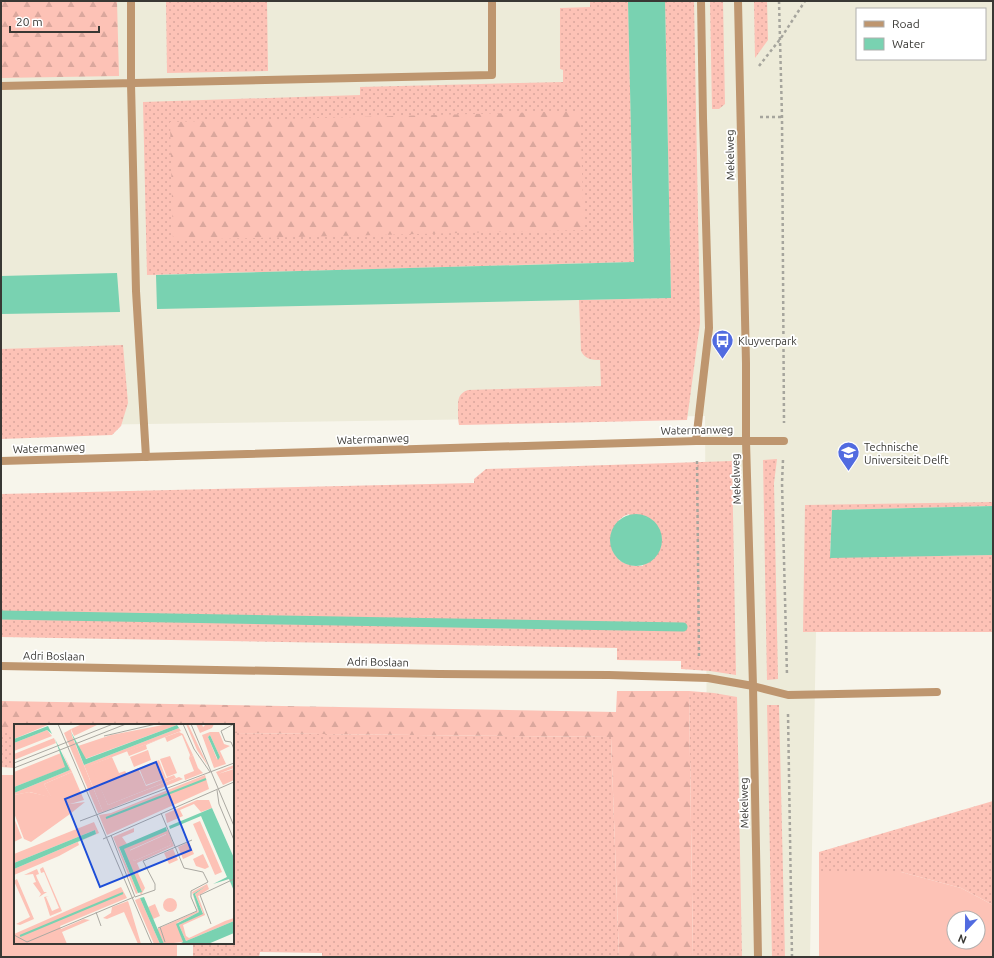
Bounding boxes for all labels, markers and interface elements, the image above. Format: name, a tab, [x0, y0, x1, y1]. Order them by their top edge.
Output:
scale bar	[10, 8, 99, 34]
legend	[856, 8, 986, 60]
text: 20 m	[16, 15, 43, 28]
text: Road	[892, 17, 920, 30]
text: Water	[892, 37, 925, 50]
street label: Mekelweg	[724, 129, 736, 181]
bus stop icon: Kluyverpark	[710, 328, 736, 361]
place label: Kluyverpark	[738, 335, 797, 347]
street label: Watermanweg	[661, 423, 733, 437]
street label: Watermanweg	[337, 432, 409, 446]
school or university icon: Technische Universiteit Delft	[836, 440, 862, 473]
street label: Watermanweg	[13, 441, 85, 455]
place label: Technische Universiteit Delft	[864, 441, 949, 466]
street label: Mekelweg	[729, 453, 743, 505]
street label: Adri Boslaan	[23, 649, 85, 663]
street label: Adri Boslaan	[347, 655, 409, 669]
inset map	[14, 724, 234, 944]
street label: Mekelweg	[738, 777, 750, 829]
north arrow	[946, 910, 986, 950]
text: N	[956, 932, 968, 946]

